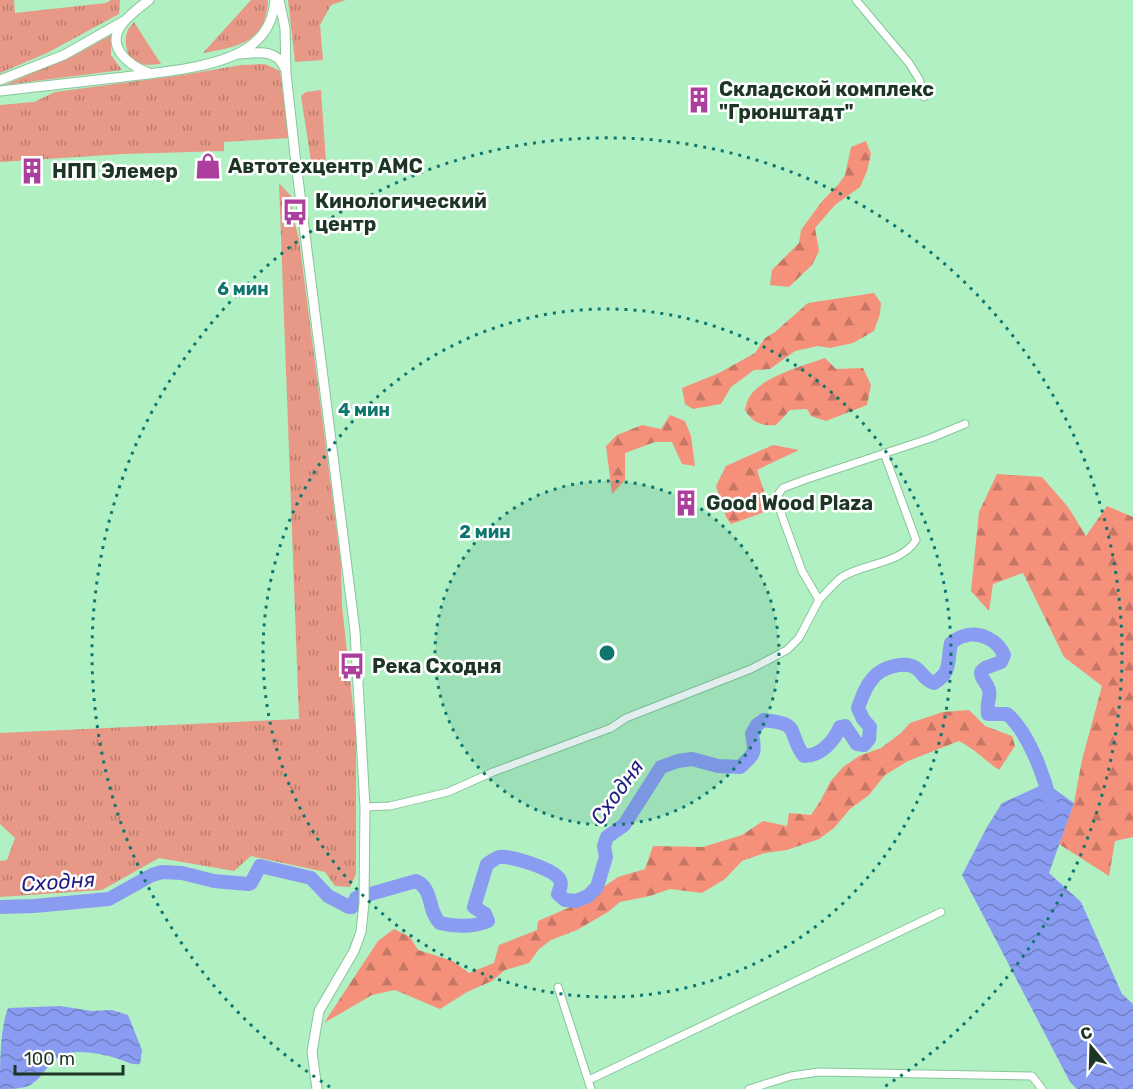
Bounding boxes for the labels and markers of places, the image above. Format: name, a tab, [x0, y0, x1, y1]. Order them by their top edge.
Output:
place label: Складской комплекс "Грюнштадт"	[719, 77, 934, 124]
building icon: Складской комплекс "Грюнштадт"	[684, 85, 714, 115]
shop icon: Автотехцентр АМС	[193, 151, 223, 181]
place label: Автотехцентр АМС	[228, 154, 423, 178]
building icon: НПП Элемер	[17, 156, 47, 186]
place label: НПП Элемер	[52, 159, 178, 183]
place label: Кинологический центр	[315, 189, 487, 236]
bus stop icon: Кинологический центр	[280, 197, 310, 227]
building icon: Good Wood Plaza	[671, 488, 701, 518]
place label: Good Wood Plaza	[706, 491, 873, 515]
centre of rings	[597, 643, 617, 663]
bus stop icon: Река Сходня	[337, 651, 367, 681]
place label: Река Сходня	[372, 654, 502, 678]

